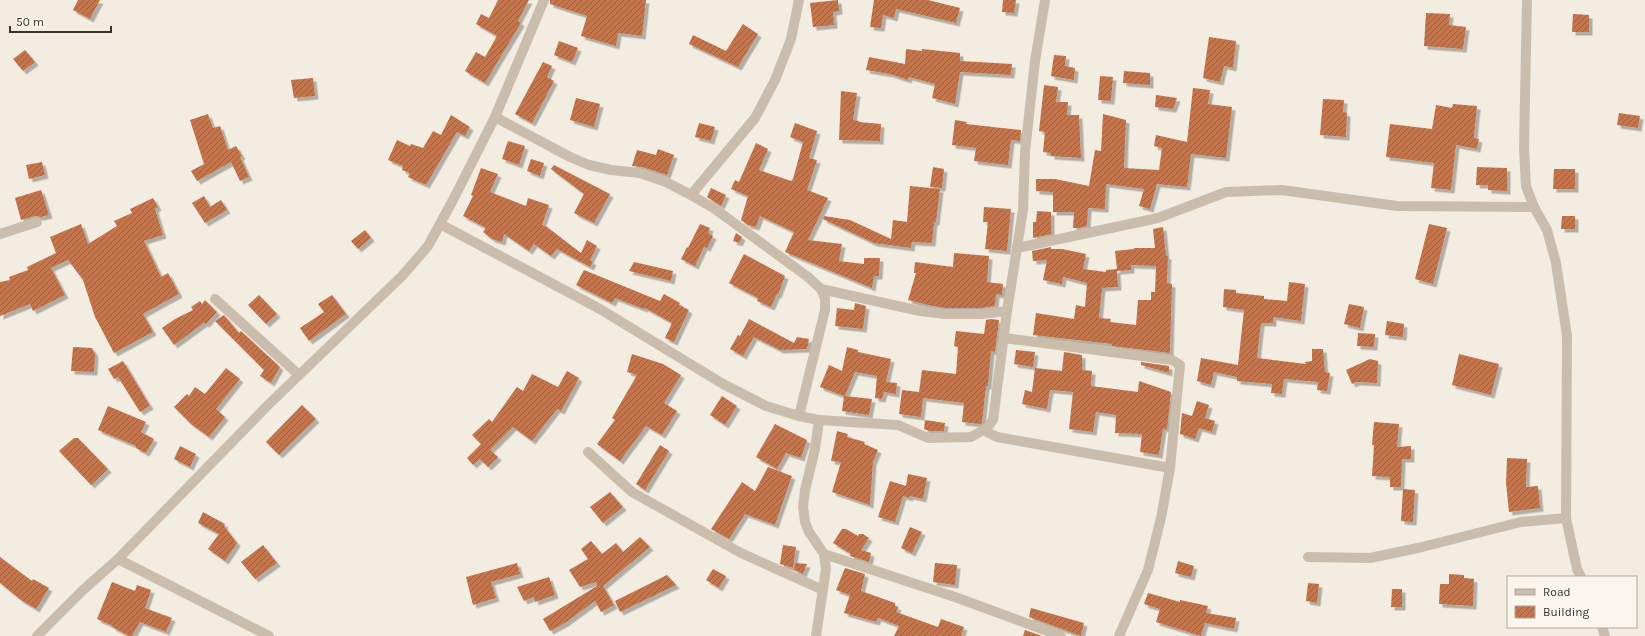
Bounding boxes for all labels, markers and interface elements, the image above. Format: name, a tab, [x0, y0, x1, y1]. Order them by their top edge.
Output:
scale bar	[10, 8, 111, 34]
text: 50 m	[16, 15, 44, 29]
legend	[1507, 576, 1637, 628]
text: Road	[1543, 585, 1571, 599]
text: Building	[1543, 605, 1590, 619]

